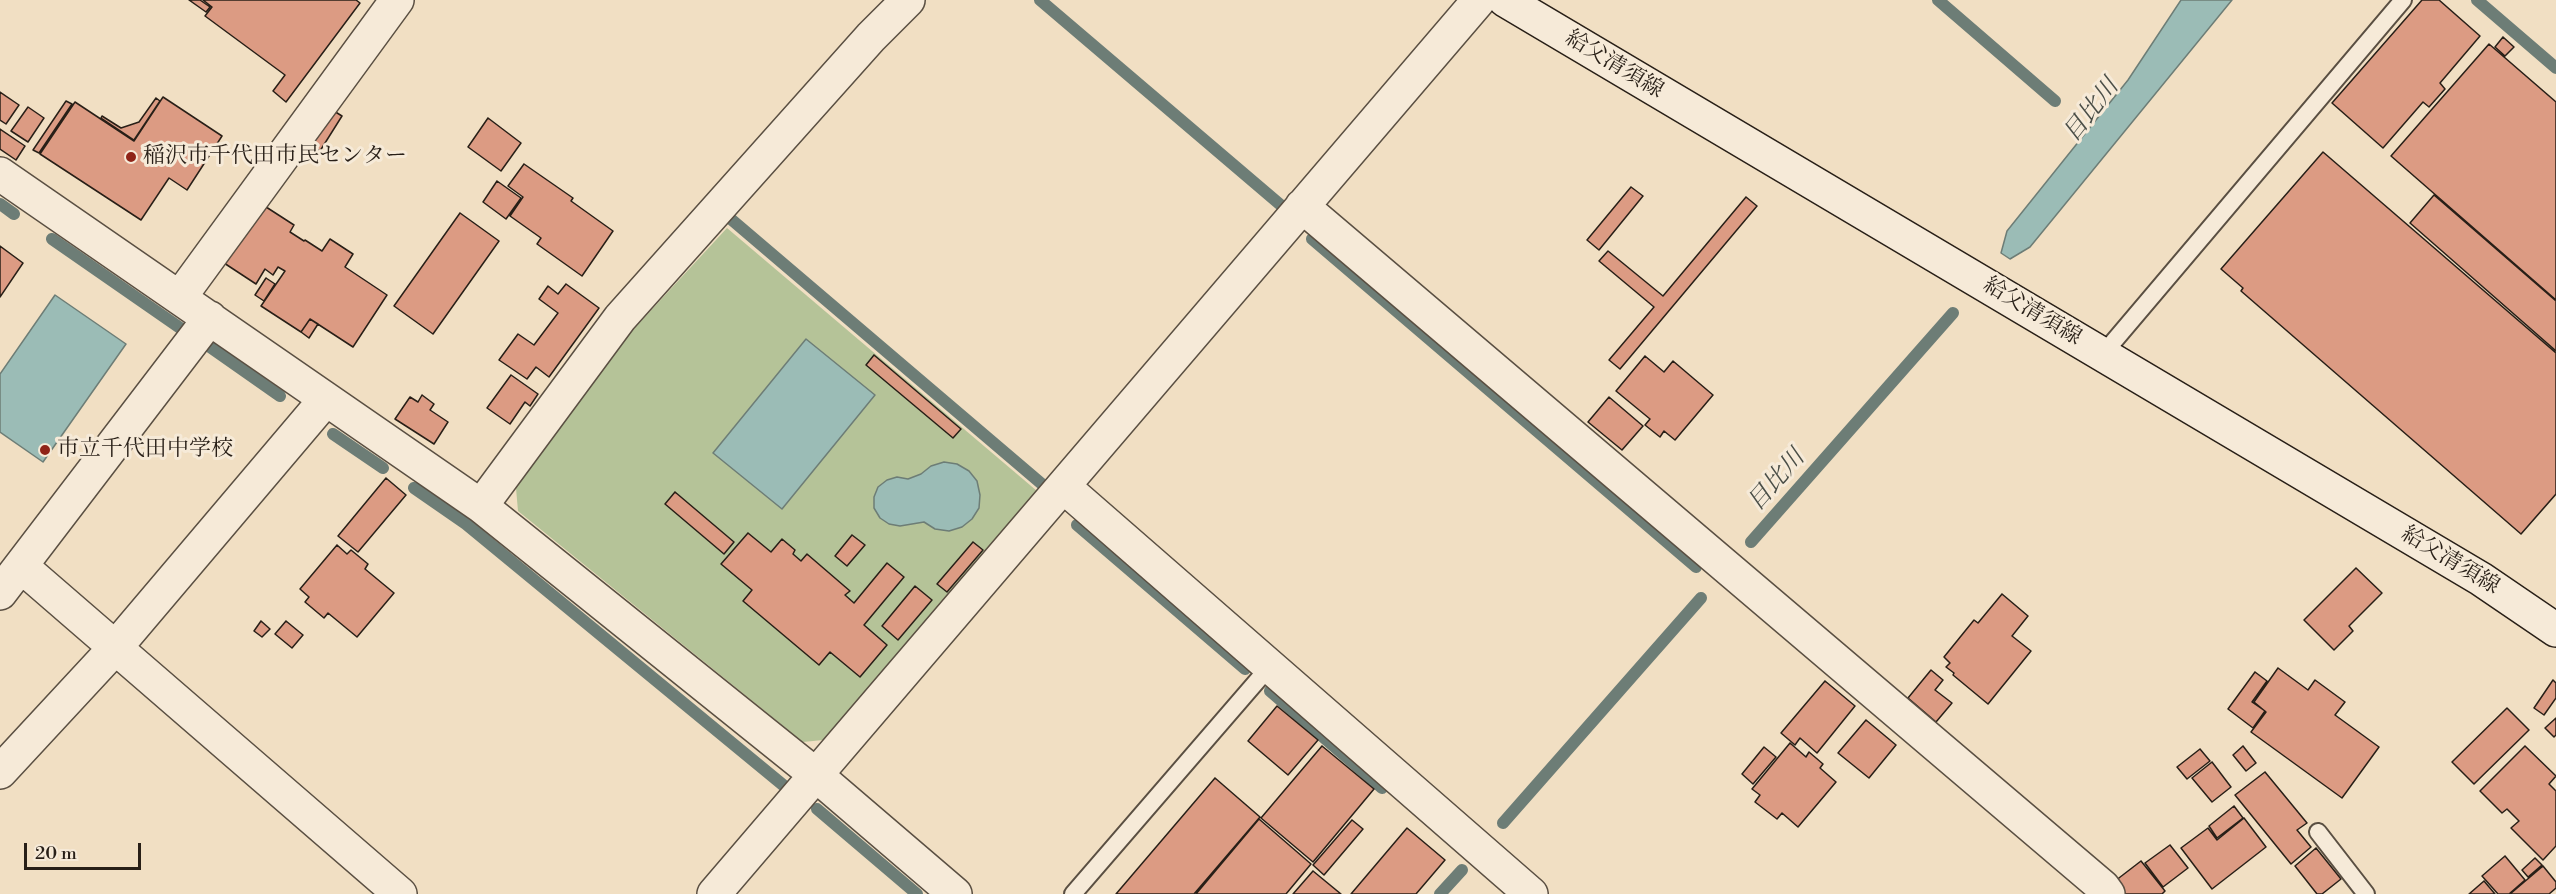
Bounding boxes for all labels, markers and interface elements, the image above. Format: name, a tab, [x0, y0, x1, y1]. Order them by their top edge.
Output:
street label: 給父清須線	[1560, 25, 1668, 105]
water label: 目比川	[2058, 74, 2126, 148]
place label: 稲沢市千代田市民センター	[143, 144, 407, 170]
marker: 稲沢市千代田市民センター	[124, 150, 138, 164]
street label: 給父清須線	[1978, 272, 2086, 352]
place label: 市立千代田中学校	[57, 437, 233, 463]
marker: 市立千代田中学校	[38, 443, 52, 457]
water label: 目比川	[1743, 444, 1811, 518]
street label: 給父清須線	[2396, 521, 2504, 601]
scale bar	[27, 831, 144, 869]
text: 20 m	[35, 842, 77, 865]

